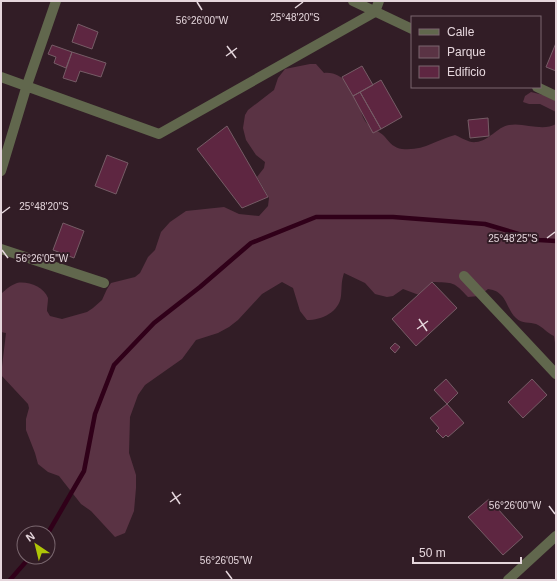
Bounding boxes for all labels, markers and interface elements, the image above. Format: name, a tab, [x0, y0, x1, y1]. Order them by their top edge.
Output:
text: 25°48'20"S	[270, 12, 320, 23]
text: 56°26'00"W	[176, 15, 229, 26]
legend	[411, 16, 541, 88]
text: Calle	[447, 25, 475, 39]
text: Parque	[447, 45, 486, 59]
text: Edificio	[447, 65, 486, 79]
text: 25°48'20"S	[19, 201, 69, 212]
text: 25°48'25"S	[488, 233, 538, 244]
text: 56°26'05"W	[16, 253, 69, 264]
text: 56°26'00"W	[489, 500, 542, 511]
north arrow	[16, 525, 56, 565]
text: N	[24, 530, 37, 544]
scale bar	[413, 539, 521, 565]
text: 50 m	[419, 546, 446, 560]
text: 56°26'05"W	[200, 555, 253, 566]

